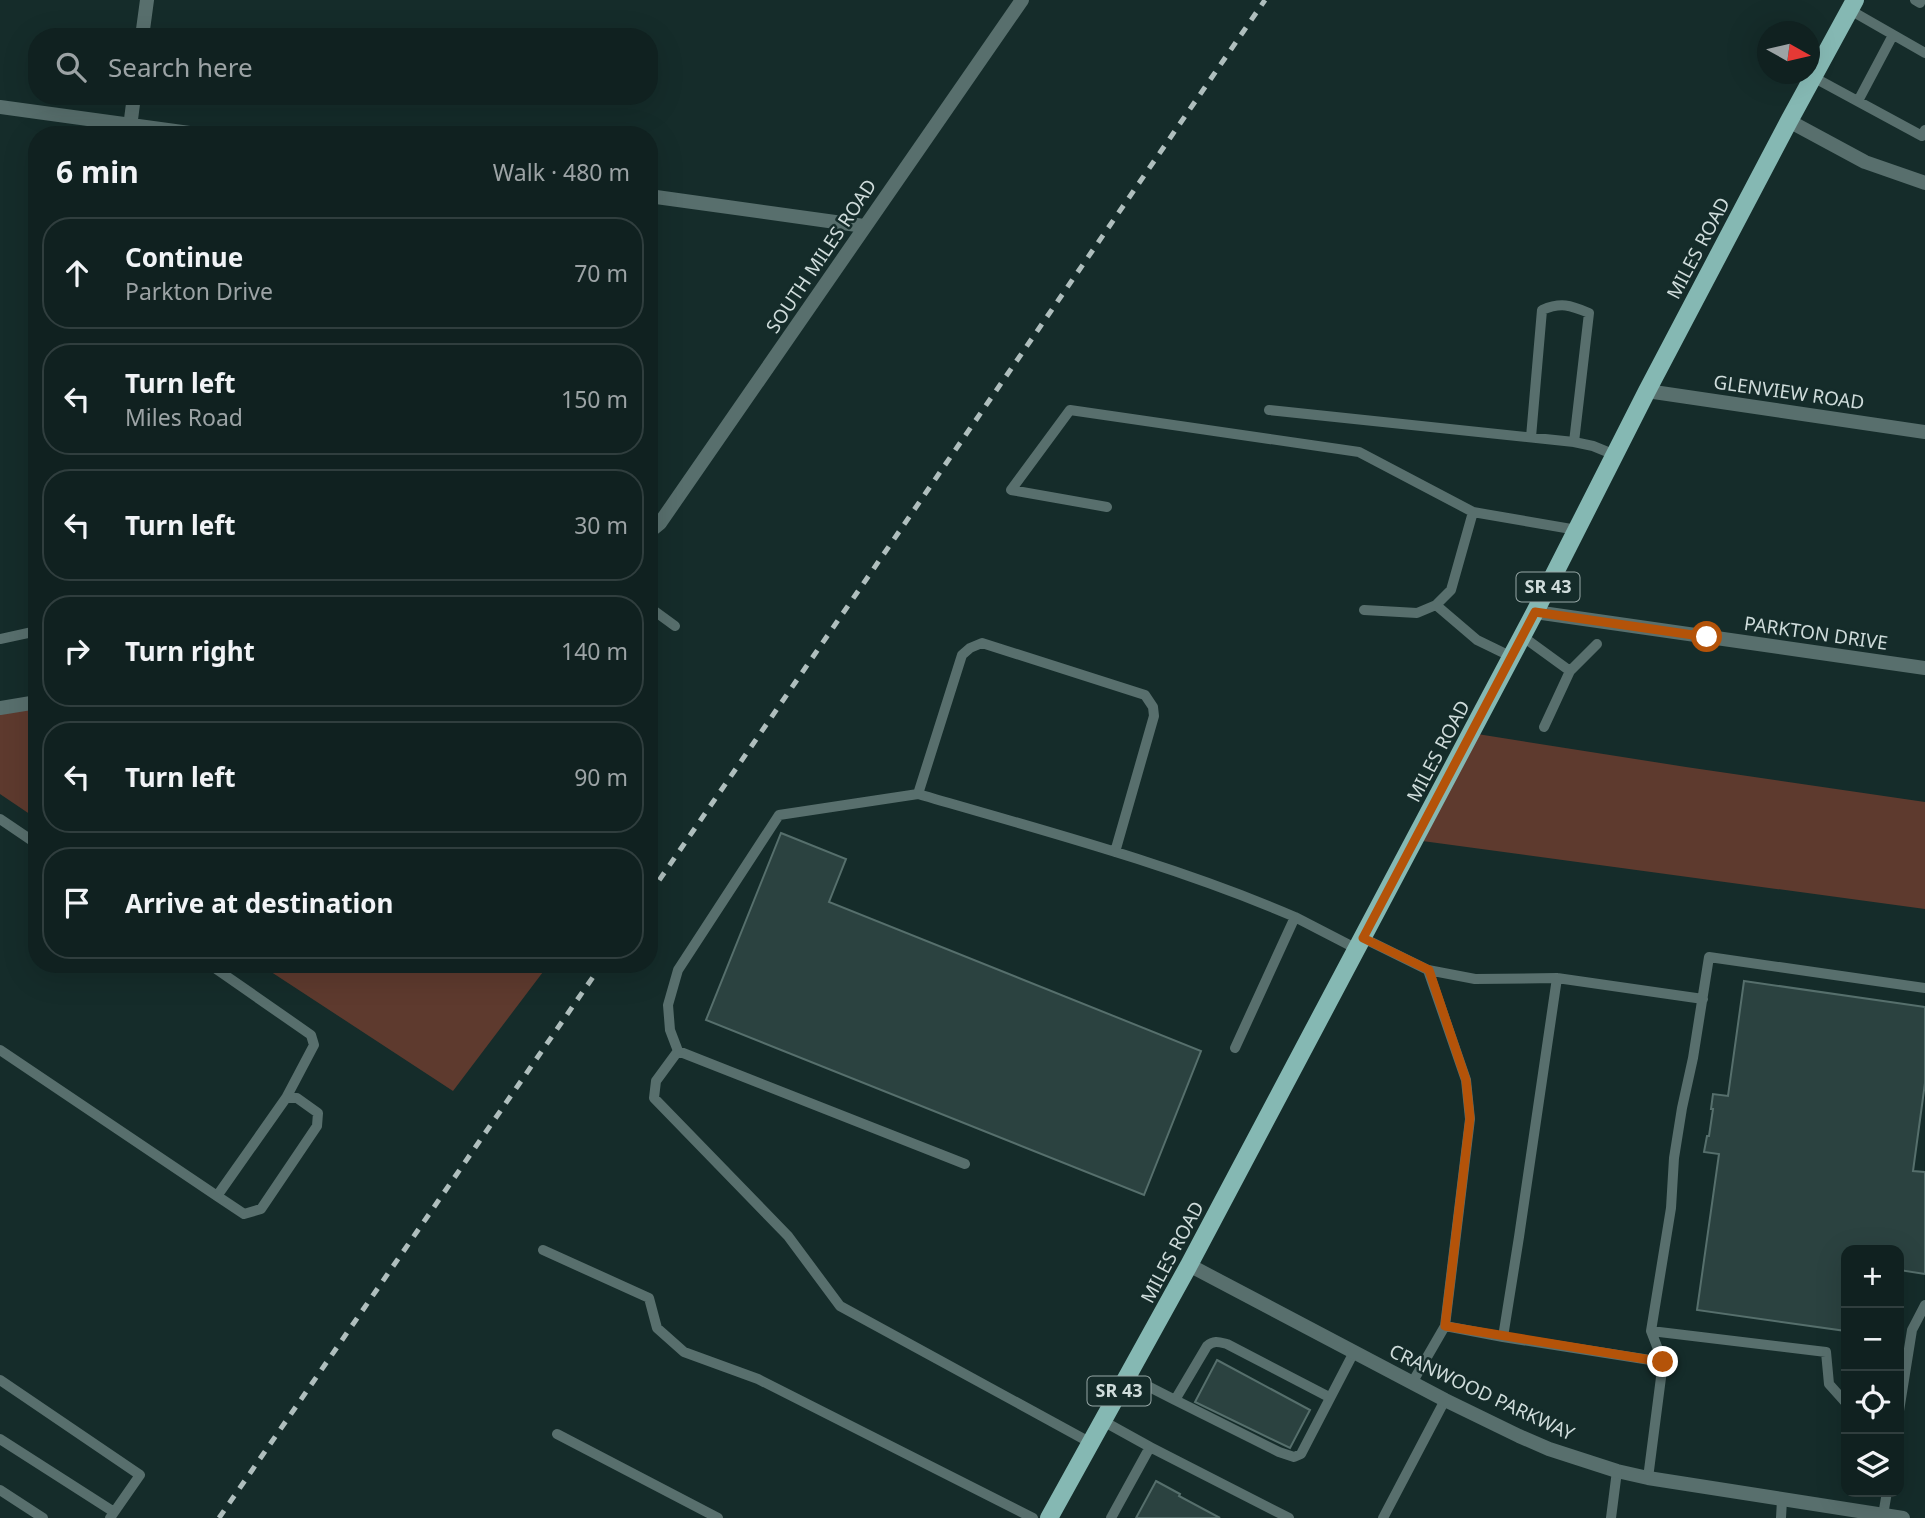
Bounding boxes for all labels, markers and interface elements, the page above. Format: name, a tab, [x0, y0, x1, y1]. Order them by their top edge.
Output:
north arrow	[1757, 21, 1820, 84]
search box	[28, 28, 658, 105]
icon: search	[52, 48, 90, 86]
text: Search here	[108, 49, 253, 85]
text: 6 min	[56, 151, 139, 192]
text: Walk · 480 m	[493, 156, 630, 188]
street label: SOUTH MILES ROAD	[760, 174, 882, 338]
street label: MILES ROAD	[1660, 193, 1736, 303]
text: Continue	[125, 239, 243, 275]
icon: ahead	[58, 254, 96, 292]
text: 70 m	[574, 257, 628, 289]
text: Parkton Drive	[125, 275, 273, 307]
text: Turn left	[125, 365, 236, 401]
street label: GLENVIEW ROAD	[1712, 369, 1866, 415]
icon: left	[58, 380, 96, 418]
text: 150 m	[561, 383, 628, 415]
text: Miles Road	[125, 401, 243, 433]
icon: left	[58, 506, 96, 544]
text: Turn left	[125, 507, 236, 543]
text: 30 m	[574, 509, 628, 541]
road number: SR 43	[1516, 572, 1580, 602]
street label: PARKTON DRIVE	[1743, 610, 1889, 656]
route start	[1691, 621, 1722, 652]
icon: right	[58, 632, 96, 670]
text: Turn right	[125, 633, 255, 669]
text: 140 m	[561, 635, 628, 667]
street label: MILES ROAD	[1400, 696, 1476, 806]
icon: left	[58, 758, 96, 796]
text: Turn left	[125, 759, 236, 795]
text: 90 m	[574, 761, 628, 793]
icon: arrive	[58, 884, 96, 922]
text: Arrive at destination	[125, 885, 394, 921]
street label: MILES ROAD	[1134, 1197, 1210, 1307]
map controls	[1841, 1245, 1904, 1497]
button: +	[1841, 1245, 1904, 1308]
button: −	[1841, 1308, 1904, 1371]
street label: CRANWOOD PARKWAY	[1385, 1338, 1579, 1446]
route end	[1647, 1346, 1678, 1377]
button: locate	[1841, 1371, 1904, 1434]
road number: SR 43	[1088, 1376, 1150, 1406]
button: layers	[1841, 1434, 1904, 1497]

